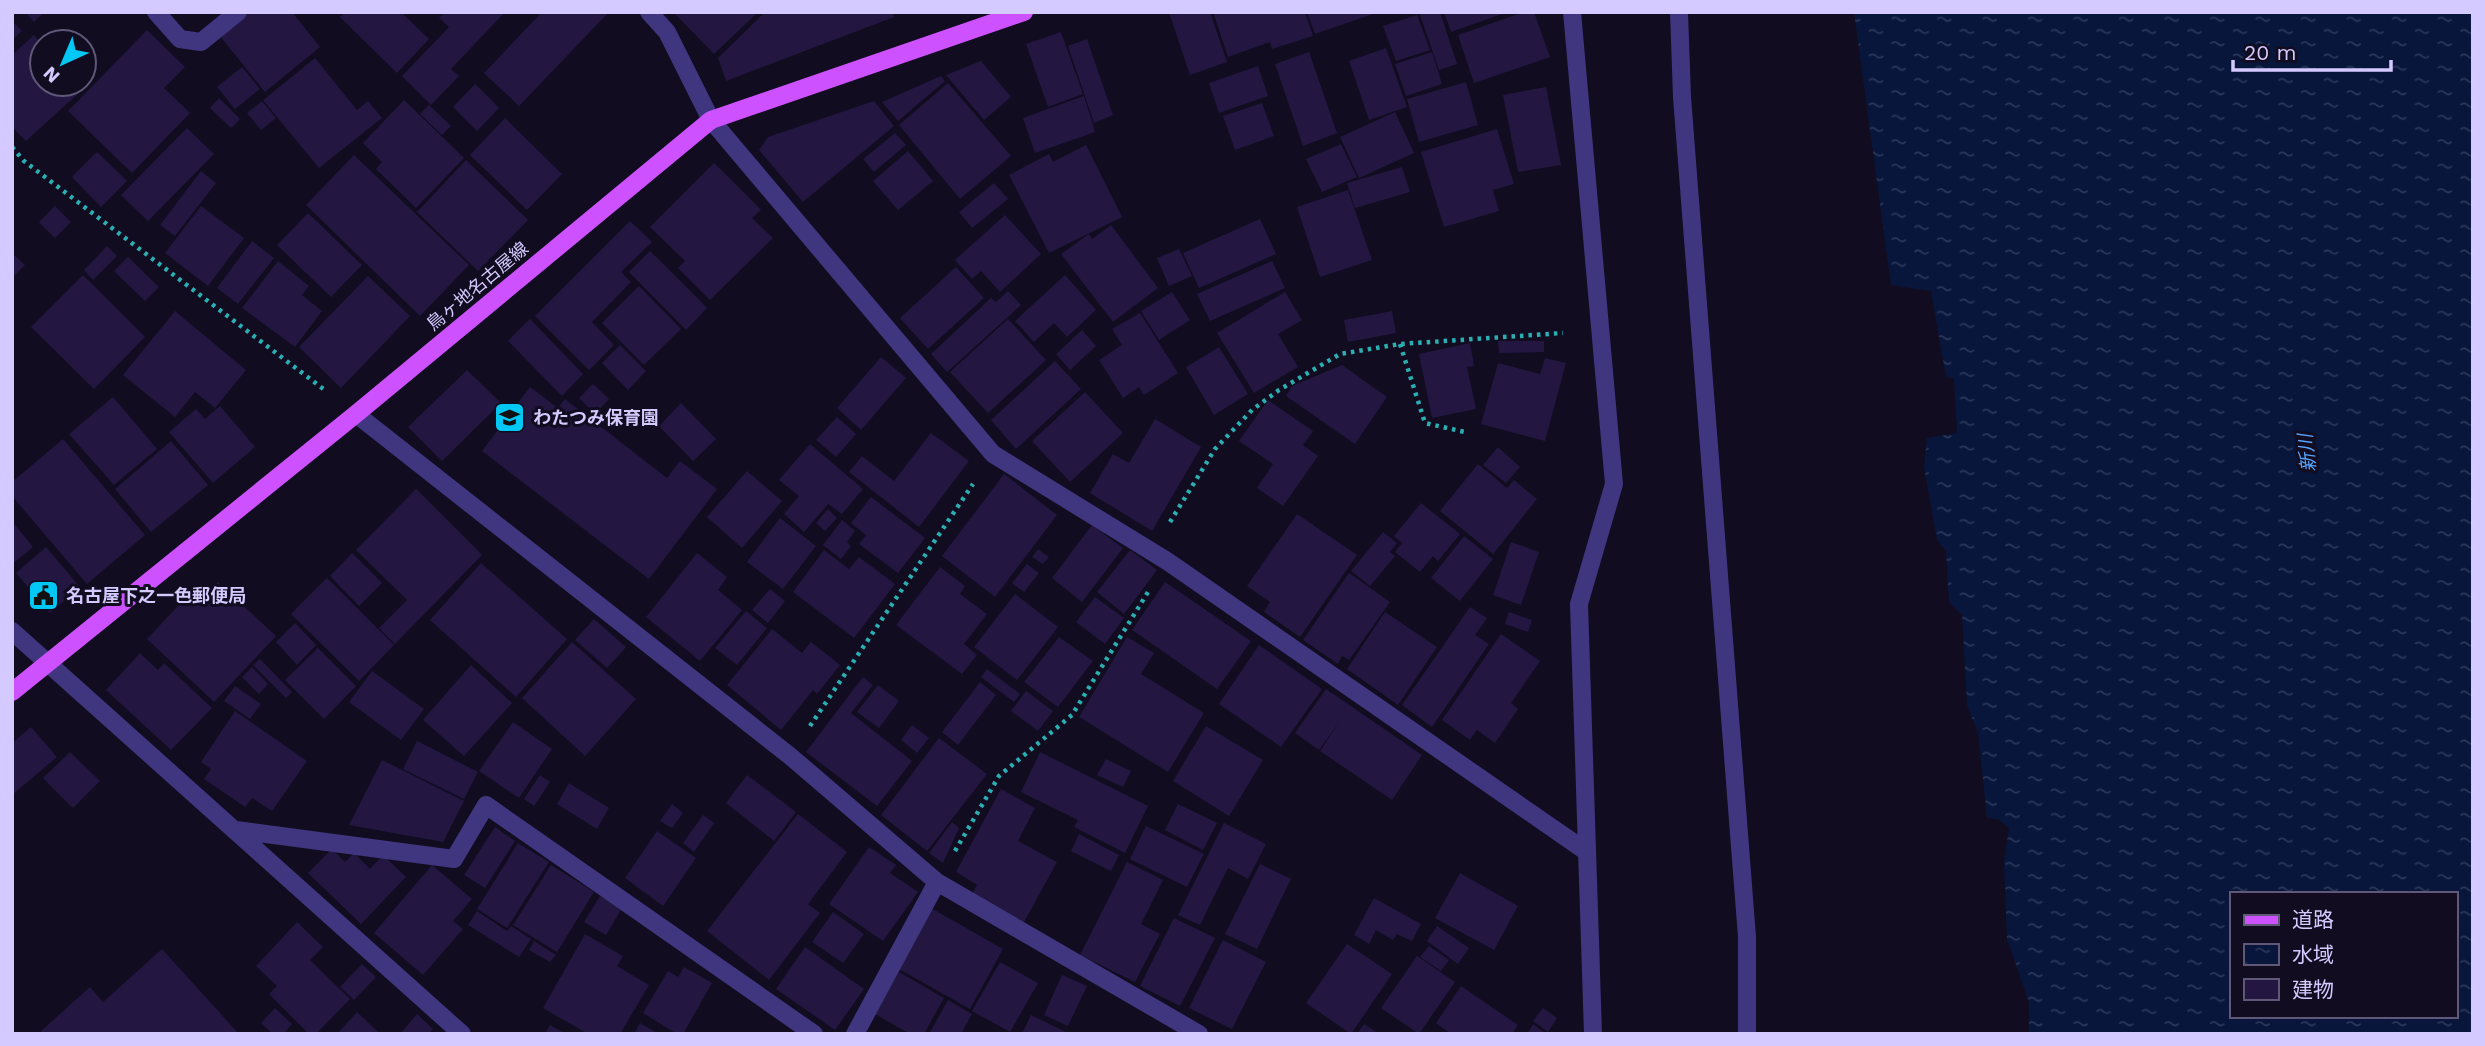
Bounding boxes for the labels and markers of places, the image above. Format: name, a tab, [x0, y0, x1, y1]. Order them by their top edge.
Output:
school or university icon: わたつみ保育園	[493, 400, 527, 434]
place label: わたつみ保育園	[533, 407, 659, 428]
public building icon: 名古屋下之一色郵便局	[26, 578, 60, 612]
place label: 名古屋下之一色郵便局	[66, 585, 246, 606]

